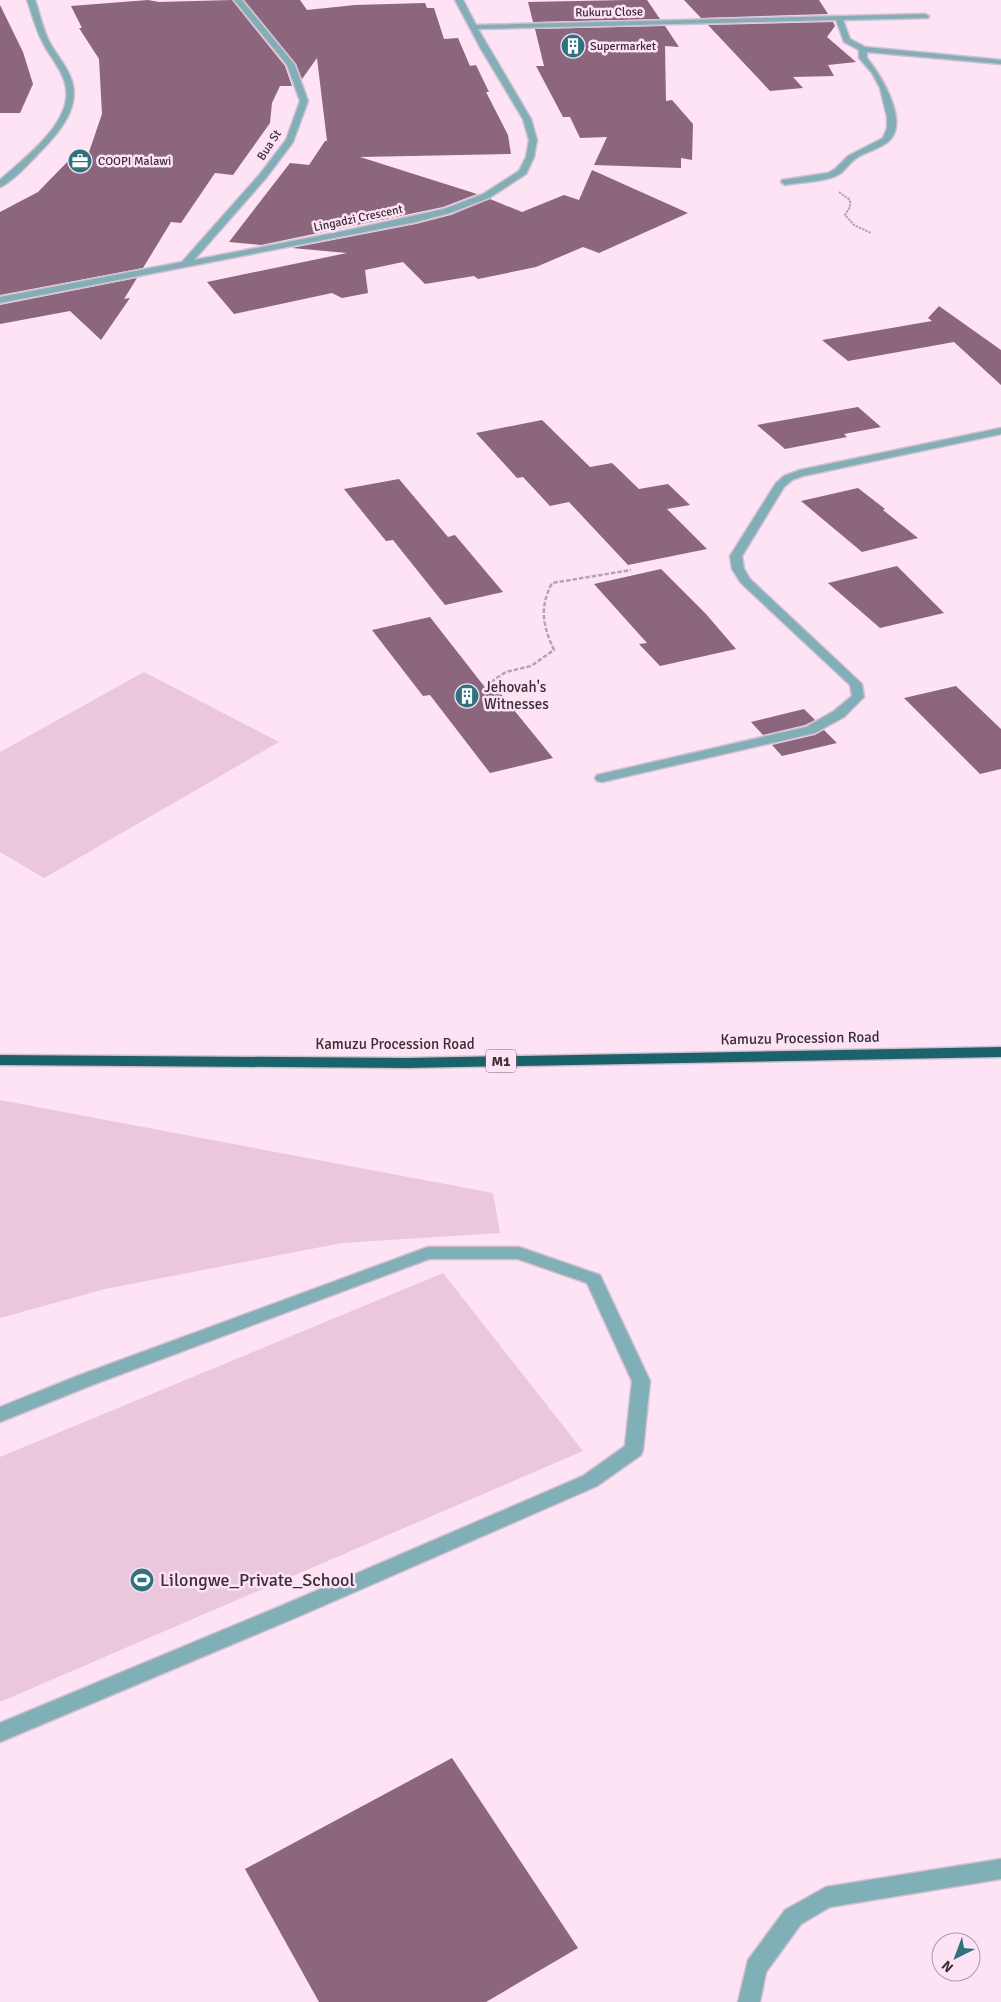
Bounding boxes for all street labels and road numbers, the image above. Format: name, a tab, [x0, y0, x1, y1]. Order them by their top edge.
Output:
street label: Rukuru Close	[575, 4, 643, 21]
street label: Bua St	[254, 127, 285, 163]
street label: Lingadzi Crescent	[312, 202, 404, 235]
street label: Kamuzu Procession Road	[720, 1028, 880, 1048]
street label: Kamuzu Procession Road	[315, 1035, 475, 1053]
road number: M1	[486, 1050, 516, 1072]

